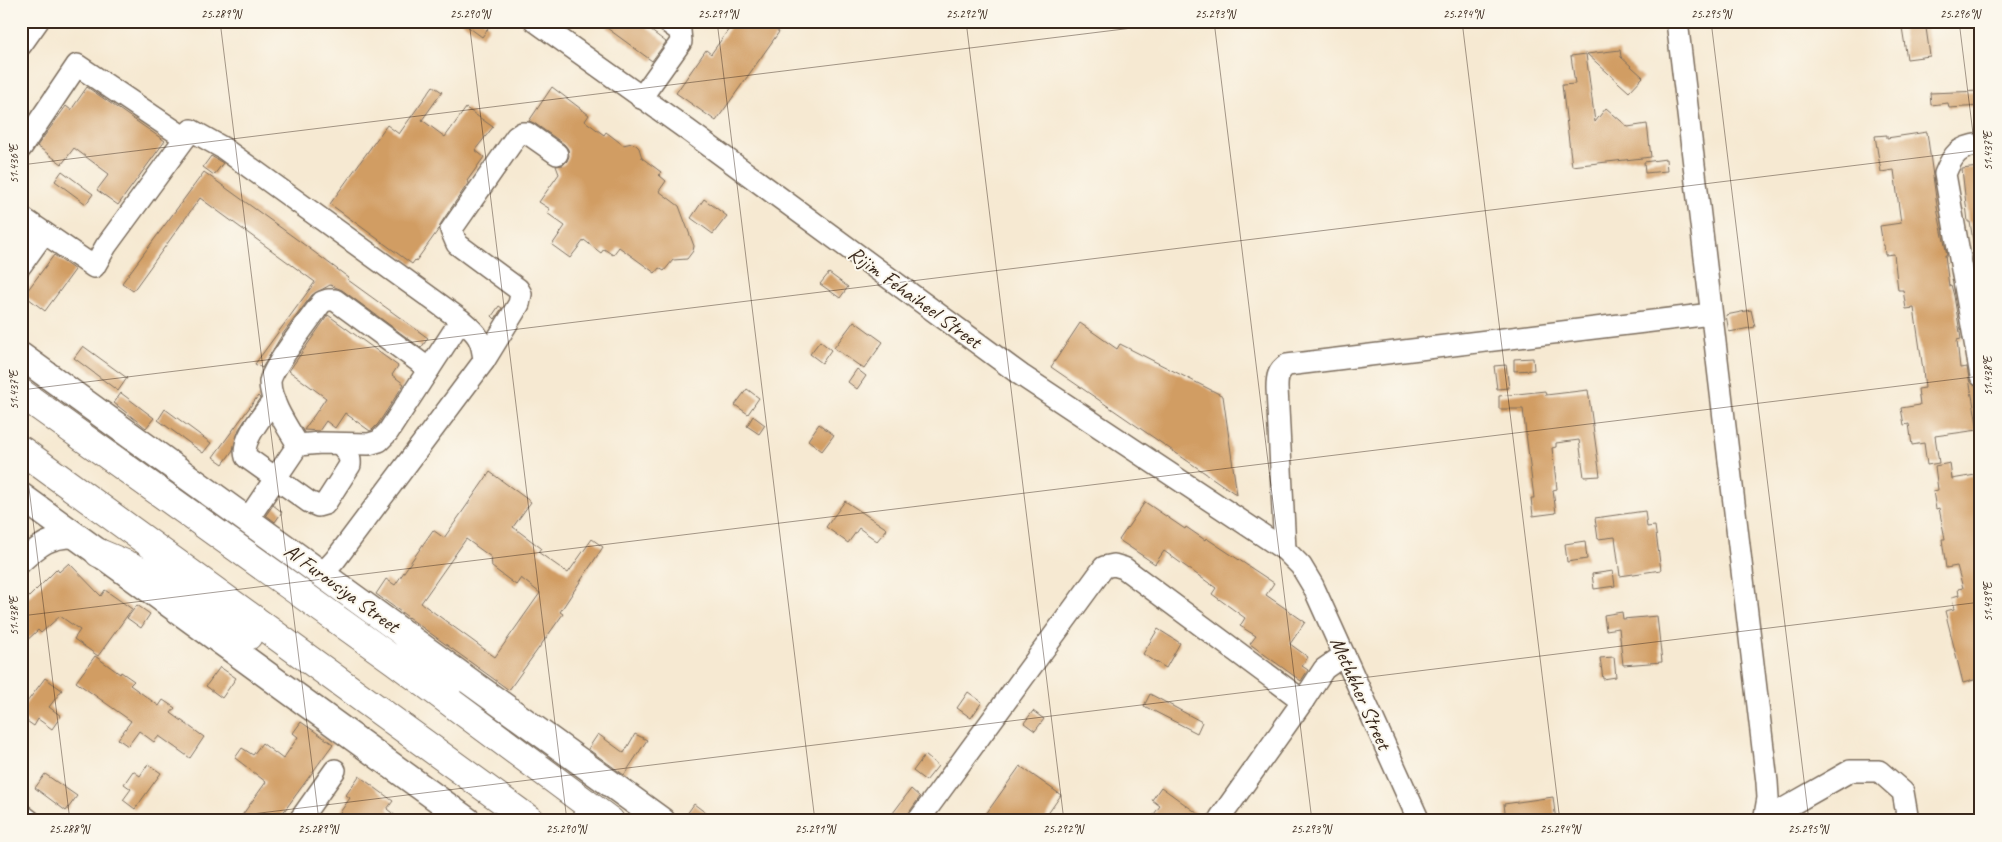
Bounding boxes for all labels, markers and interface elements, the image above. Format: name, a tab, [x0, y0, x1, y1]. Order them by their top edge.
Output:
text: 25.289°N	[201, 6, 243, 22]
text: 25.290°N	[450, 6, 492, 22]
text: 25.291°N	[698, 6, 740, 22]
text: 25.292°N	[946, 6, 988, 22]
text: 25.293°N	[1195, 6, 1237, 22]
text: 25.294°N	[1443, 6, 1485, 22]
text: 25.295°N	[1691, 6, 1733, 22]
text: 25.296°N	[1940, 6, 1982, 22]
text: 51.437°E	[1980, 130, 1996, 171]
text: 51.436°E	[6, 143, 22, 184]
street label: Rijim Fehaiheel Street	[843, 240, 988, 355]
text: 51.438°E	[1980, 355, 1996, 396]
text: 51.437°E	[6, 369, 22, 410]
street label: Al Furousiya Street	[279, 537, 406, 640]
text: 51.439°E	[1980, 581, 1996, 622]
text: 51.438°E	[6, 595, 22, 636]
street label: Methkher Street	[1325, 633, 1398, 755]
text: 25.288°N	[49, 821, 91, 837]
text: 25.289°N	[298, 821, 340, 837]
text: 25.290°N	[546, 821, 588, 837]
text: 25.291°N	[795, 821, 837, 837]
text: 25.292°N	[1043, 821, 1085, 837]
text: 25.293°N	[1291, 821, 1333, 837]
text: 25.294°N	[1540, 821, 1582, 837]
text: 25.295°N	[1788, 821, 1830, 837]

